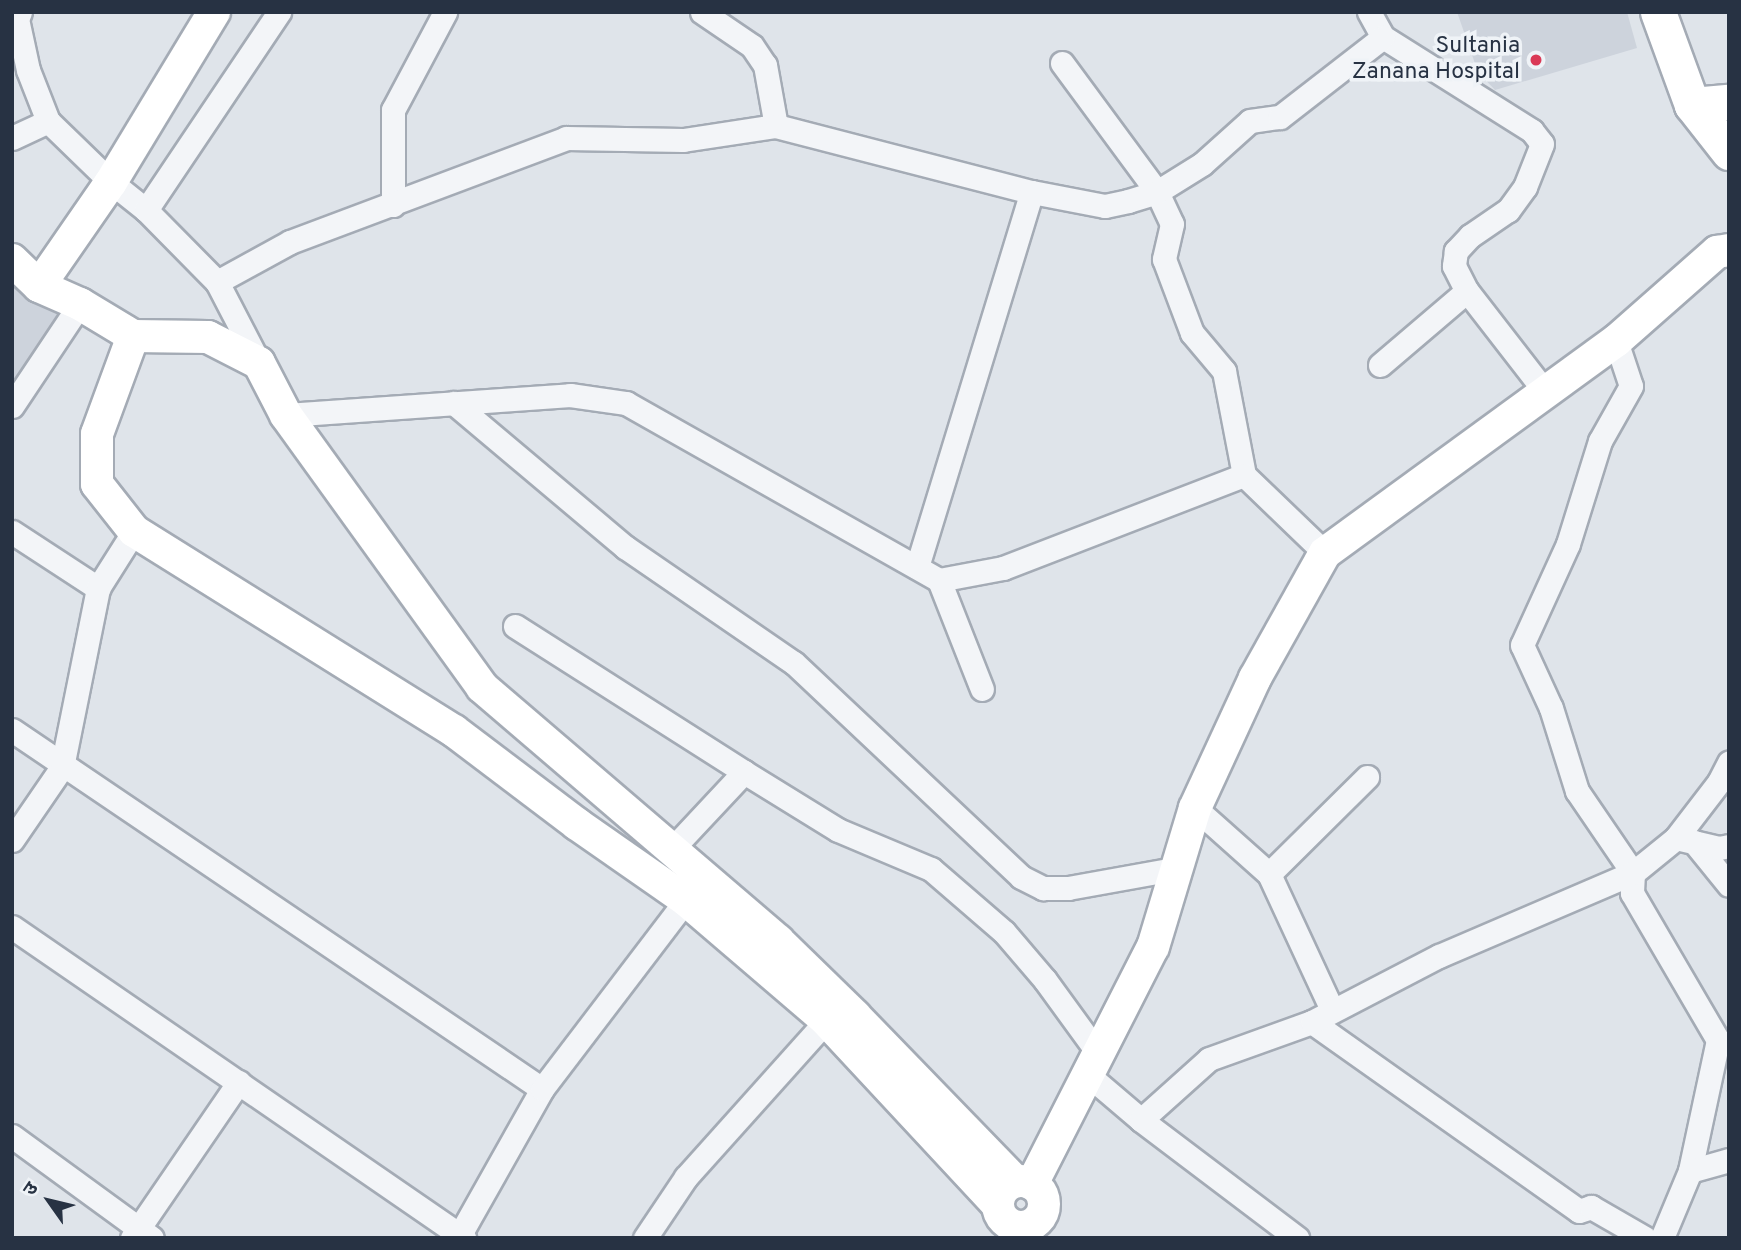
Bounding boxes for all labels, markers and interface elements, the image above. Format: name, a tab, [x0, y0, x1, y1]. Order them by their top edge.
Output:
place label: Sultania Zanana Hospital	[1352, 33, 1520, 87]
marker: Sultania Zanana Hospital	[1526, 50, 1546, 70]
north arrow	[14, 1166, 84, 1236]
text: उ	[19, 1178, 45, 1201]

